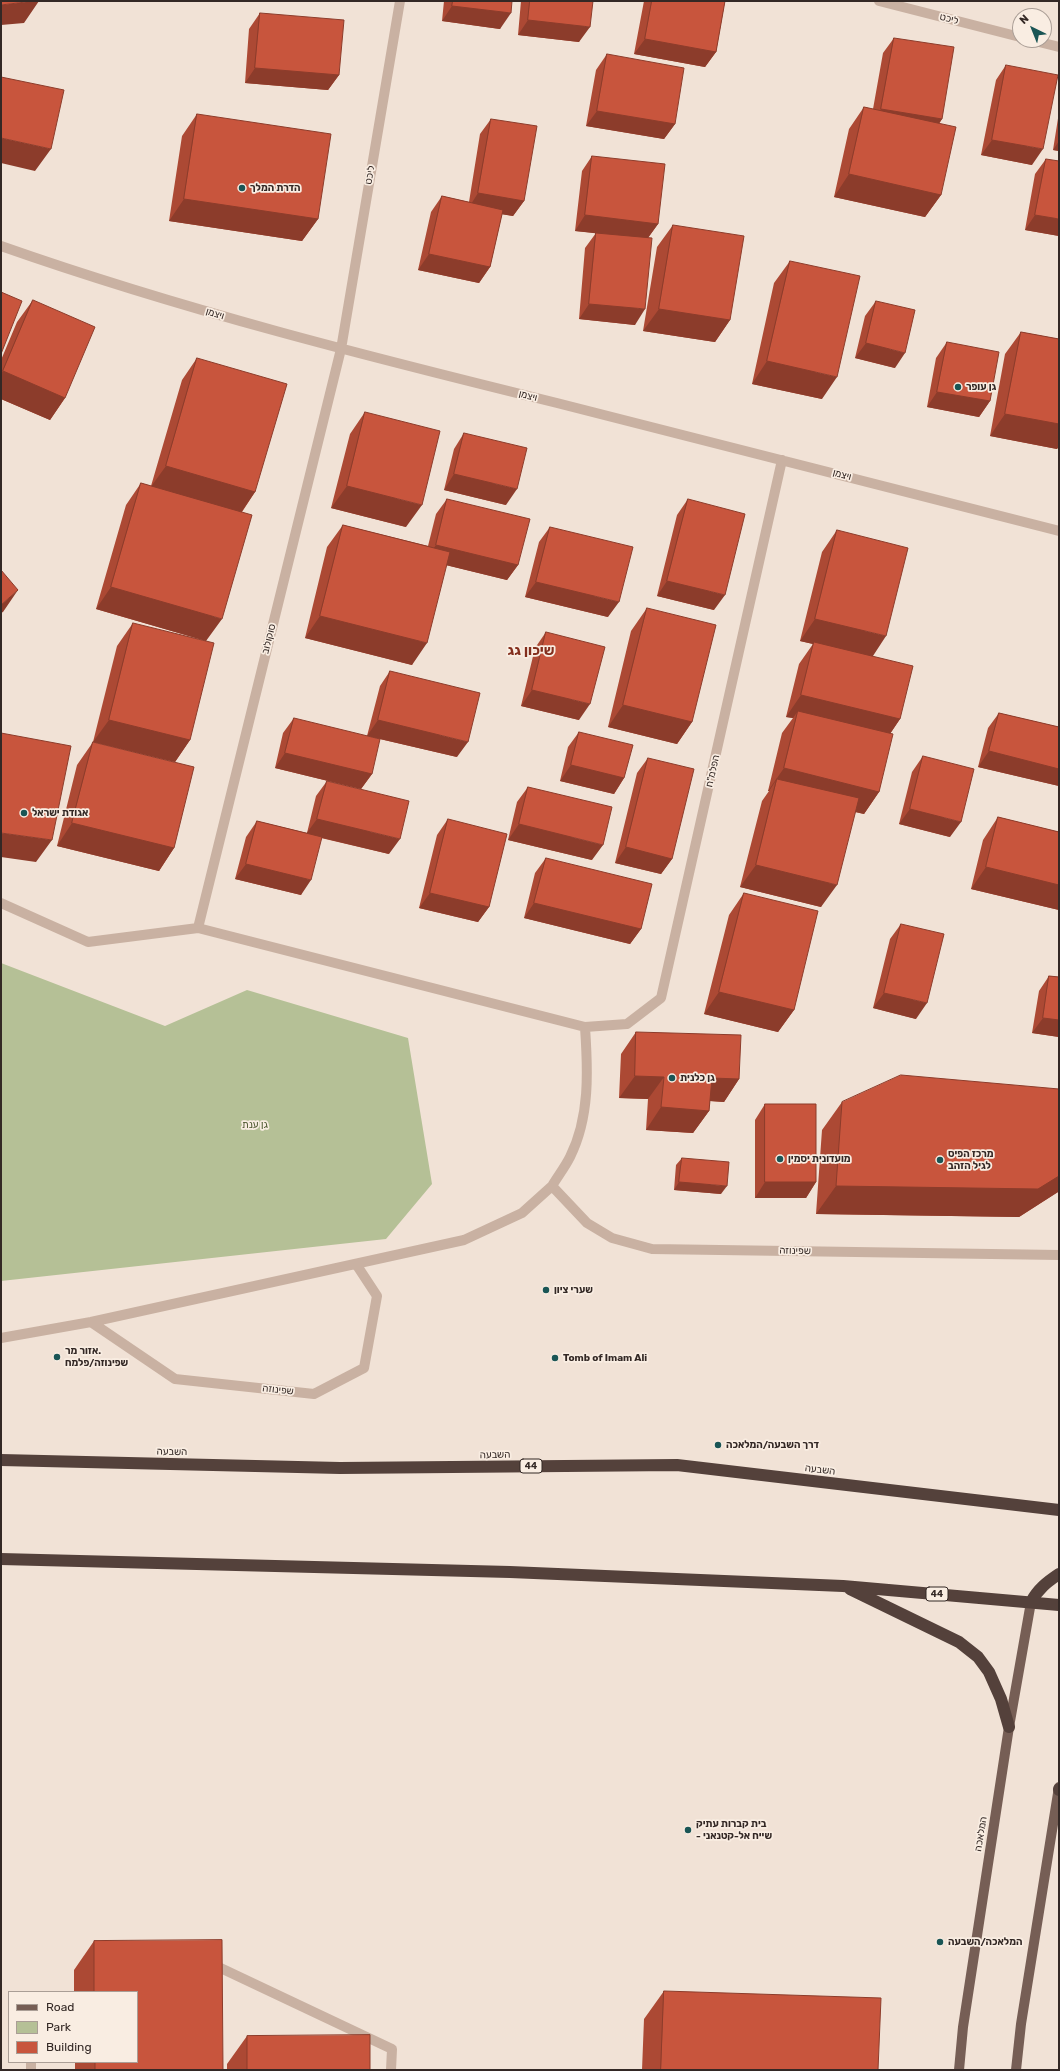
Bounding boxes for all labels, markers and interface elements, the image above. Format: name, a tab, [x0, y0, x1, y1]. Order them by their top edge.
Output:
north arrow	[1012, 8, 1052, 48]
street label: ליכט	[938, 11, 960, 27]
text: N	[1017, 12, 1031, 27]
street label: ליכט	[362, 164, 378, 186]
place label: הדרת המלך	[250, 182, 301, 194]
marker: הדרת המלך	[237, 183, 247, 193]
street label: ויצמן	[204, 306, 226, 322]
place label: גן עופר	[966, 381, 996, 393]
marker: גן עופר	[953, 382, 963, 392]
street label: ויצמן	[517, 388, 539, 404]
street label: ויצמן	[831, 467, 853, 483]
street label: סוקולוב	[259, 623, 279, 655]
district label: שיכון גג	[508, 643, 554, 659]
street label: הפלמ"ח	[703, 754, 723, 788]
place label: אגודת ישראל	[32, 807, 88, 819]
marker: אגודת ישראל	[19, 808, 29, 818]
place label: גן כלנית	[680, 1072, 715, 1084]
marker: גן כלנית	[667, 1073, 677, 1083]
park label: גן ענת	[242, 1119, 268, 1131]
place label: מרכז הפיס לגיל הזהב	[948, 1148, 993, 1172]
place label: מועדונית יסמין	[788, 1153, 851, 1165]
marker: מועדונית יסמין	[775, 1154, 785, 1164]
marker: מרכז הפיס לגיל הזהב	[935, 1155, 945, 1165]
street label: שפינוזה	[779, 1245, 811, 1257]
place label: שערי ציון	[554, 1284, 593, 1296]
marker: שערי ציון	[541, 1285, 551, 1295]
place label: אזור מר. שפינוזה/פלמח	[65, 1345, 128, 1368]
marker: אזור מר. שפינוזה/פלמח	[52, 1352, 62, 1362]
place label: Tomb of Imam Ali	[563, 1352, 647, 1364]
marker: Tomb of Imam Ali	[550, 1353, 560, 1363]
street label: שפינוזה	[262, 1382, 294, 1398]
place label: דרך השבעה/המלאכה	[726, 1439, 819, 1451]
marker: דרך השבעה/המלאכה	[713, 1440, 723, 1450]
street label: השבעה	[157, 1446, 187, 1458]
street label: השבעה	[480, 1449, 510, 1461]
road number: 44	[520, 1459, 542, 1473]
street label: השבעה	[804, 1462, 836, 1478]
road number: 44	[926, 1587, 948, 1601]
street label: המלאכה	[972, 1816, 990, 1852]
place label: בית קברות עתיק - שייח אל-קטנאני	[696, 1818, 772, 1842]
marker: בית קברות עתיק - שייח אל-קטנאני	[683, 1825, 693, 1835]
place label: המלאכה/השבעה	[948, 1936, 1022, 1948]
marker: המלאכה/השבעה	[935, 1937, 945, 1947]
legend	[8, 1991, 138, 2063]
text: Road	[46, 2000, 74, 2014]
text: Park	[46, 2020, 71, 2034]
text: Building	[46, 2040, 92, 2054]

